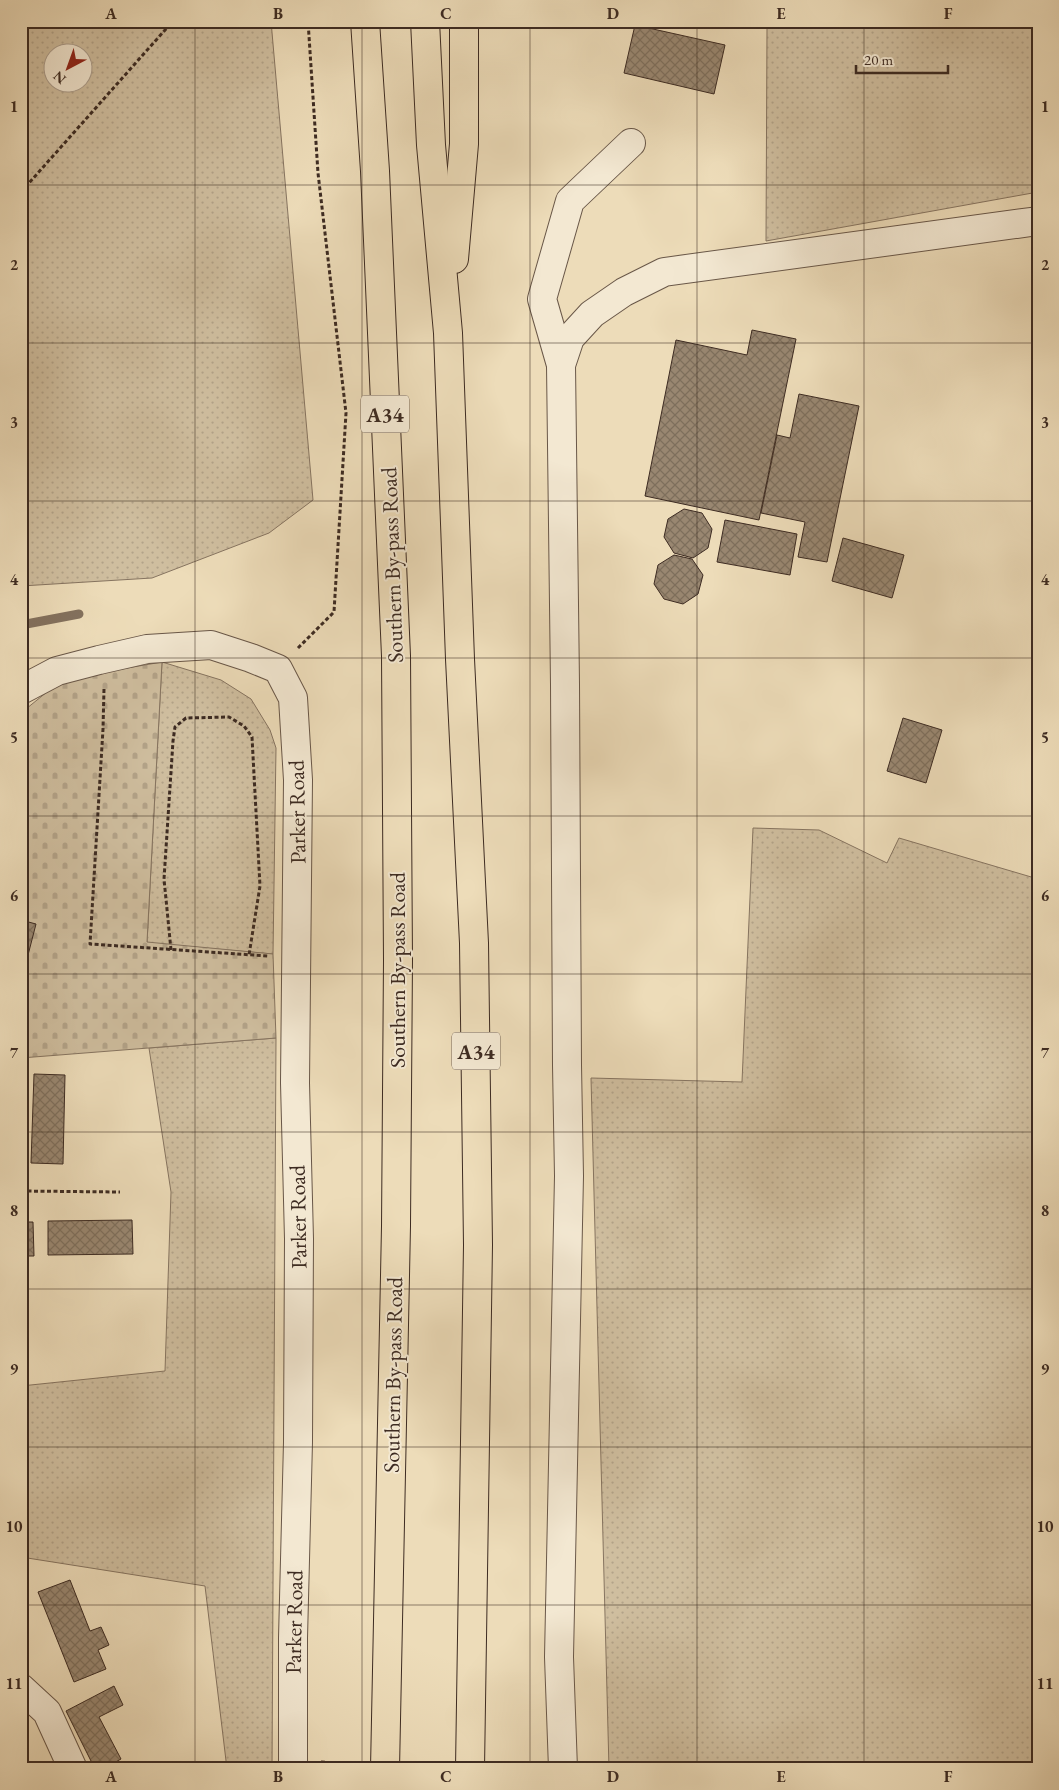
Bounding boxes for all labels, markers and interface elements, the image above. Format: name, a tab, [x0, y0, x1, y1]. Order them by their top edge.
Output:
text: A	[104, 3, 117, 24]
text: B	[273, 3, 283, 24]
text: C	[440, 3, 452, 24]
text: D	[607, 3, 619, 24]
text: E	[776, 3, 786, 24]
text: F	[944, 3, 953, 24]
north arrow	[42, 42, 92, 92]
scale bar	[856, 42, 949, 74]
text: 20 m	[864, 50, 893, 69]
text: N	[49, 67, 70, 88]
text: 1	[10, 96, 18, 117]
text: 1	[1041, 96, 1049, 117]
text: 2	[10, 254, 19, 275]
text: 2	[1041, 254, 1050, 275]
road number: A34	[361, 396, 409, 432]
text: 3	[10, 412, 18, 433]
text: 3	[1041, 412, 1049, 433]
street label: Southern By-pass Road	[374, 466, 410, 663]
text: 4	[10, 569, 19, 590]
text: 4	[1041, 569, 1050, 590]
text: 5	[10, 727, 18, 748]
text: 5	[1041, 727, 1049, 748]
street label: Parker Road	[282, 759, 312, 864]
street label: Southern By-pass Road	[383, 871, 412, 1068]
text: 6	[10, 885, 19, 906]
text: 6	[1041, 885, 1050, 906]
road number: A34	[452, 1032, 500, 1070]
text: 7	[10, 1042, 19, 1063]
text: 7	[1041, 1042, 1050, 1063]
street label: Parker Road	[283, 1164, 313, 1269]
text: 8	[10, 1200, 18, 1221]
text: 8	[1041, 1200, 1049, 1221]
street label: Southern By-pass Road	[377, 1276, 409, 1473]
text: 9	[10, 1358, 19, 1379]
text: 9	[1041, 1358, 1050, 1379]
text: 10	[6, 1516, 23, 1537]
text: 10	[1037, 1516, 1054, 1537]
street label: Parker Road	[279, 1569, 309, 1674]
text: 11	[6, 1673, 22, 1694]
text: 11	[1037, 1673, 1053, 1694]
text: A	[104, 1766, 117, 1787]
text: B	[273, 1766, 283, 1787]
text: C	[440, 1766, 452, 1787]
text: D	[607, 1766, 619, 1787]
text: E	[776, 1766, 786, 1787]
text: F	[944, 1766, 953, 1787]

